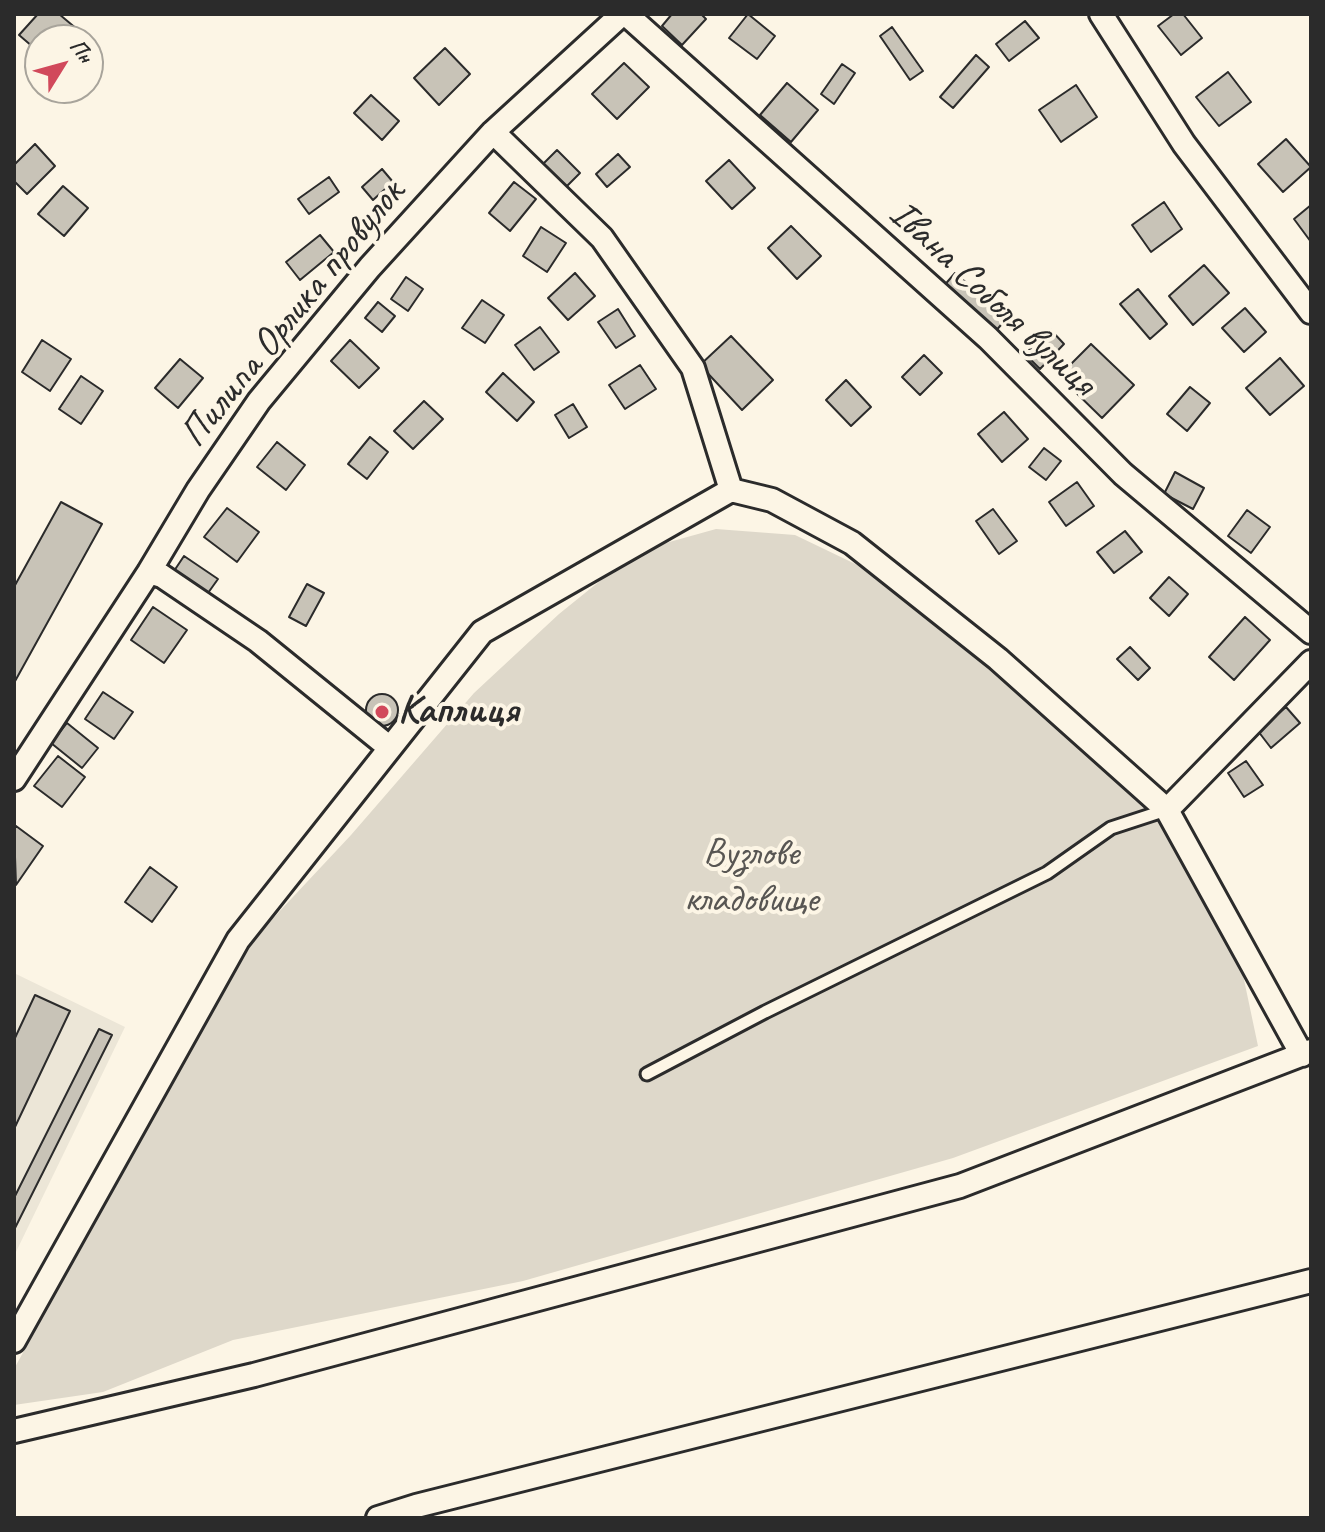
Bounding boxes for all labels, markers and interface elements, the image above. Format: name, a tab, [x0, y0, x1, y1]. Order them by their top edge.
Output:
north arrow	[24, 24, 104, 104]
text: Пн	[63, 33, 100, 68]
street label: Пилипа Орлика провулок	[171, 171, 415, 457]
street label: Івана Соболя вулиця	[879, 191, 1105, 407]
place label: Каплиця	[398, 688, 519, 736]
marker: Каплиця	[373, 703, 391, 721]
park label: Вузлове кладовище	[684, 831, 818, 925]

